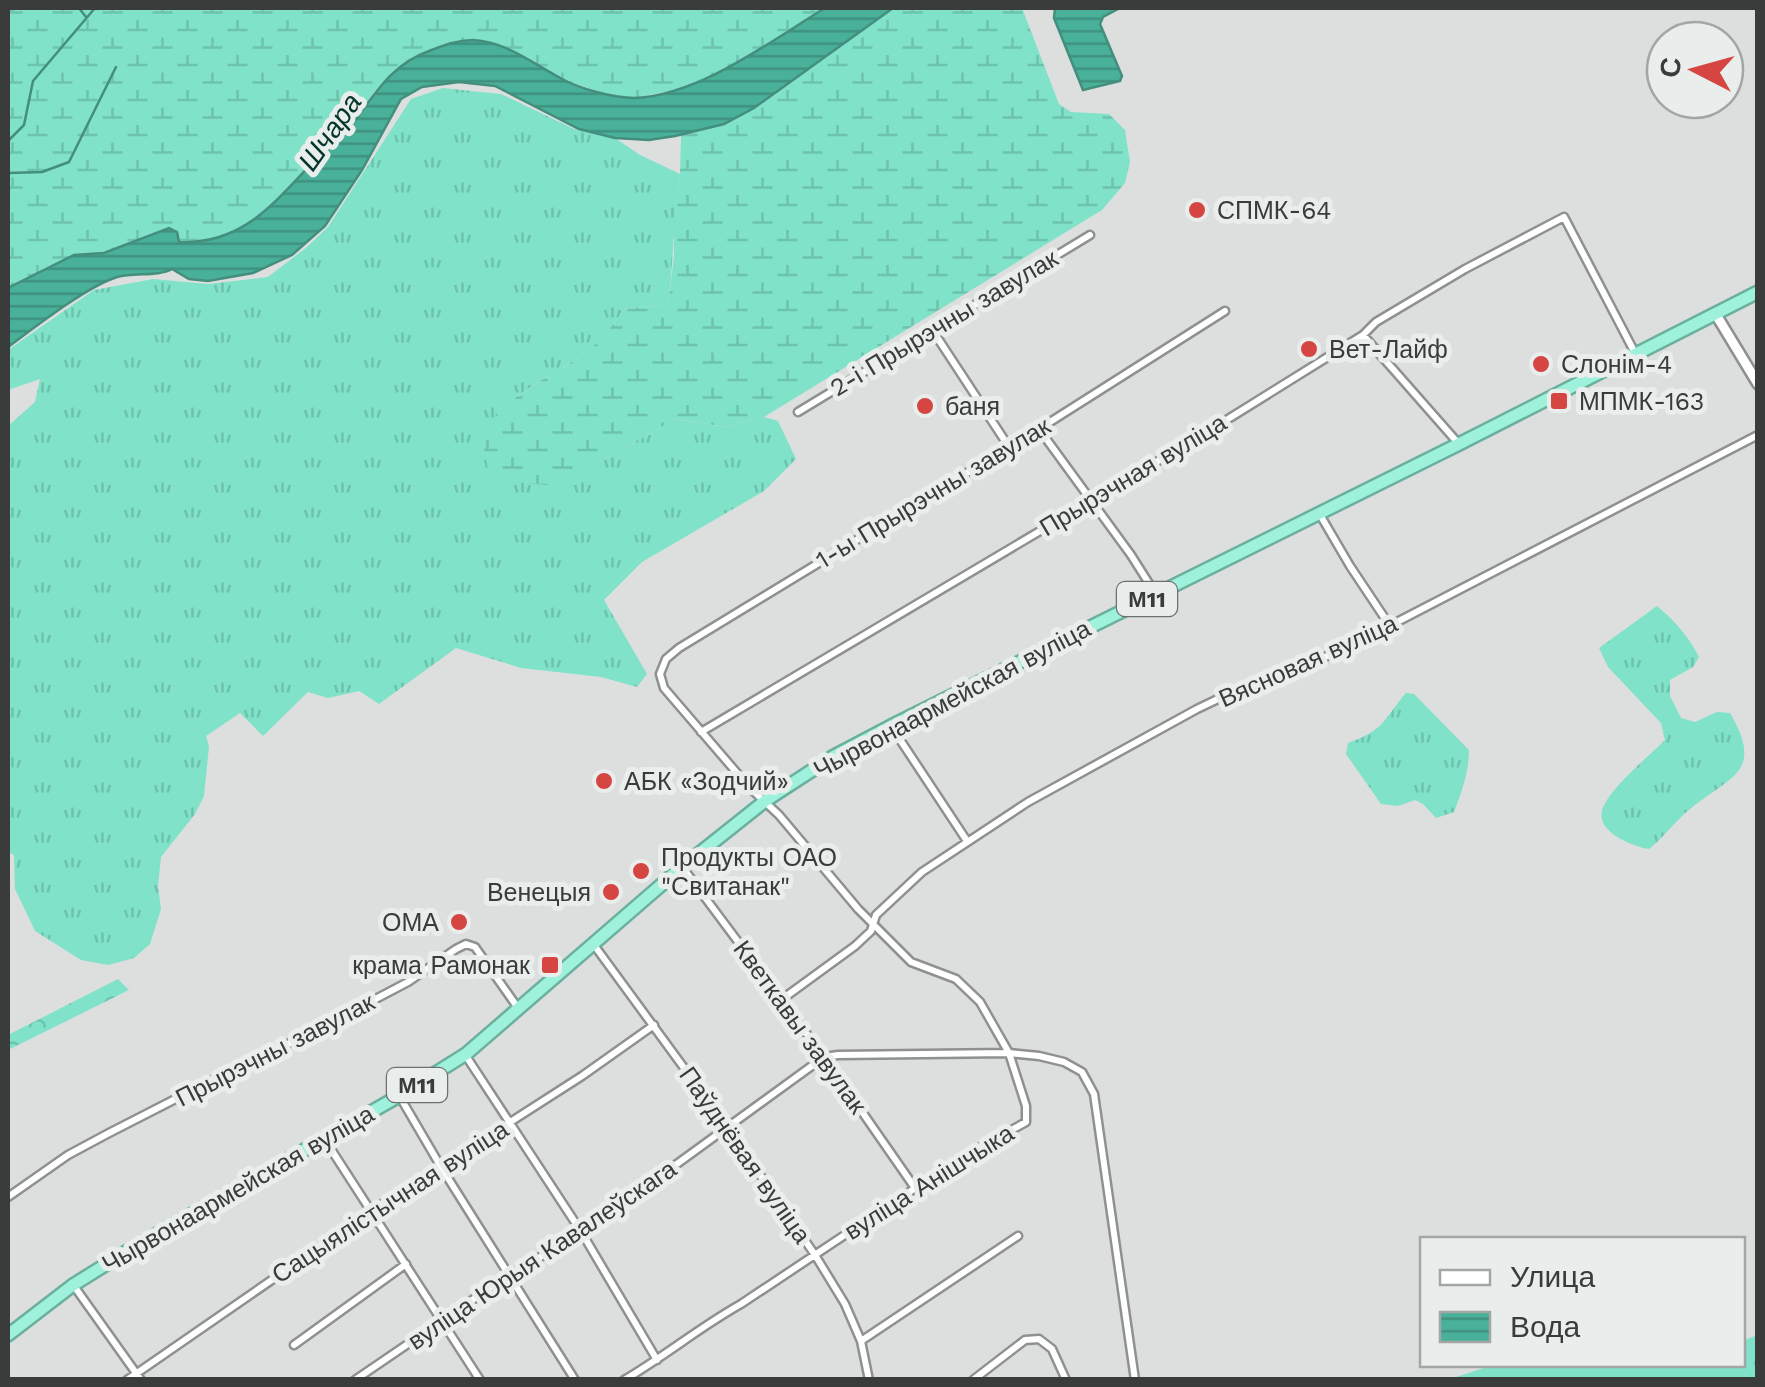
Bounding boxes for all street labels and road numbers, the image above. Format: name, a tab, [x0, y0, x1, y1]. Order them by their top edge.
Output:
street label: 2-і Прырэчны завулак	[825, 243, 1064, 402]
street label: Прырэчная вуліца	[1035, 408, 1232, 542]
street label: 1-ы Прырэчны завулак	[811, 411, 1056, 575]
road number: М11	[1117, 582, 1177, 616]
street label: Вясновая вуліца	[1214, 609, 1402, 713]
street label: Чырвонаармейская вуліца	[809, 614, 1095, 784]
street label: Кветкавы завулак	[728, 935, 873, 1120]
street label: Прырэчны завулак	[171, 987, 380, 1113]
street label: Паўднёвая вуліца	[673, 1061, 817, 1249]
road number: М11	[387, 1068, 447, 1102]
street label: Чырвонаармейская вуліца	[97, 1099, 379, 1279]
street label: Сацыялістычная вуліца	[266, 1115, 514, 1289]
street label: вуліца Анішчыка	[839, 1118, 1019, 1246]
street label: вуліца Юрыя Кавалеўскага	[402, 1154, 682, 1356]

